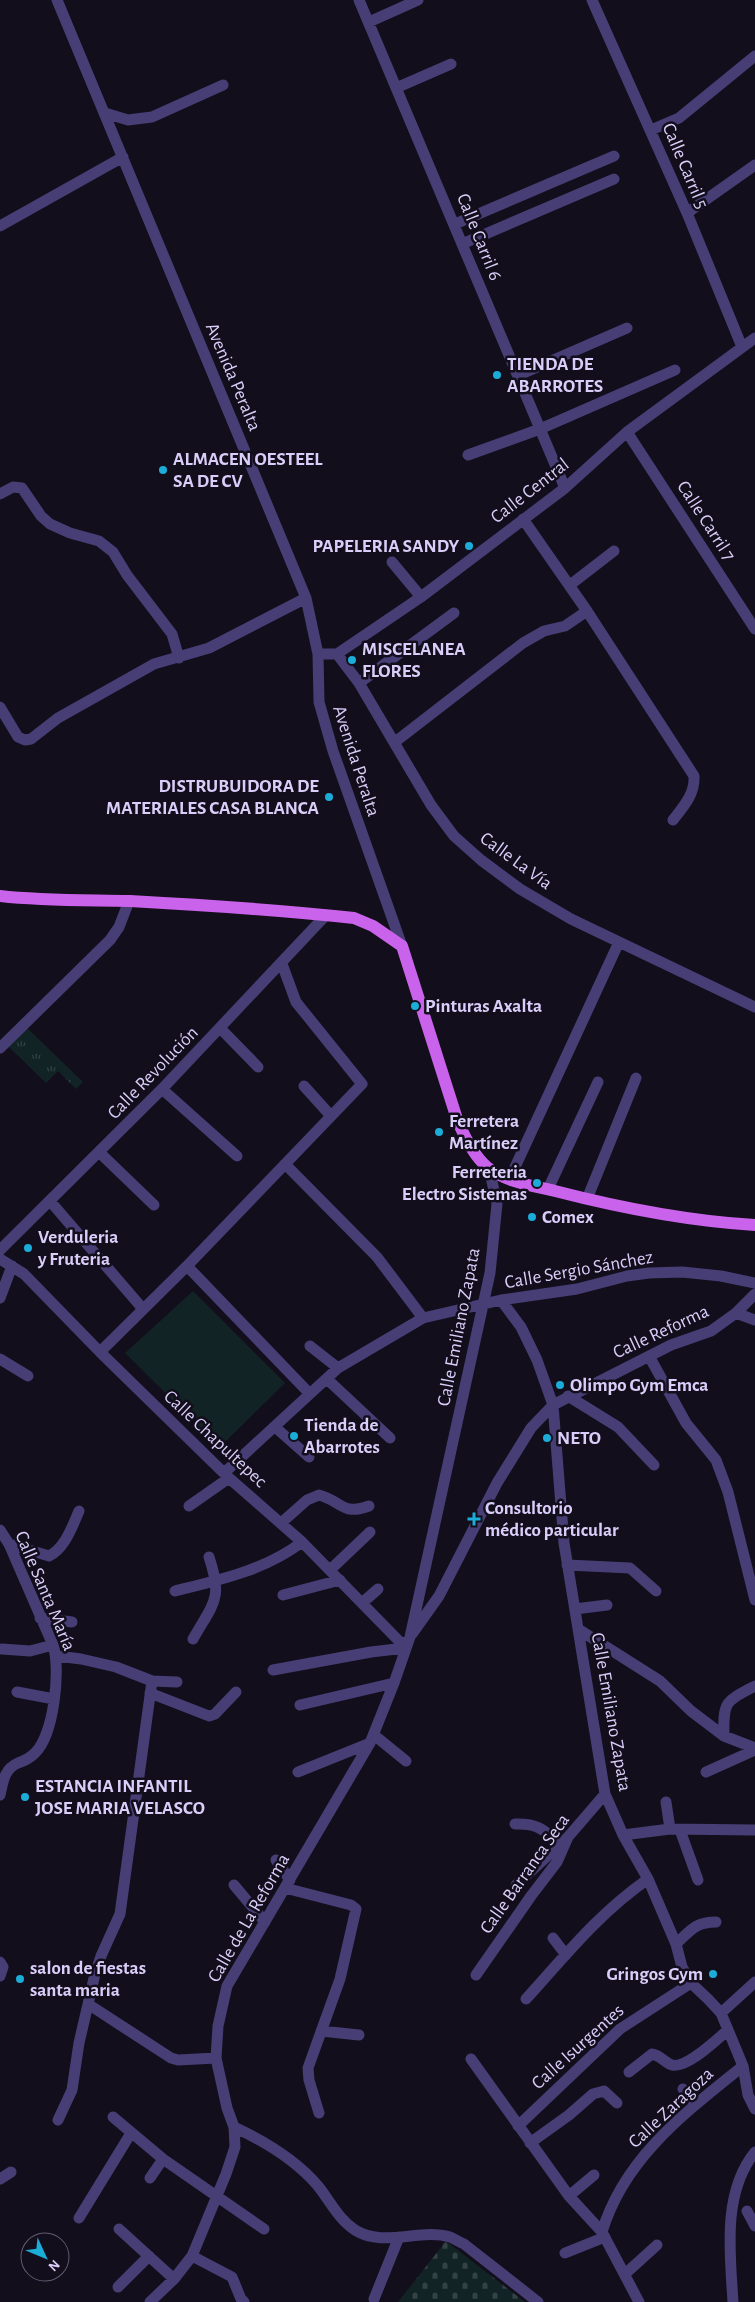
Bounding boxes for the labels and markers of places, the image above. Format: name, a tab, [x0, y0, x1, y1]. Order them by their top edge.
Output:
place label: TIENDA DE ABARROTES	[507, 355, 603, 396]
marker: TIENDA DE ABARROTES	[491, 369, 503, 381]
place label: ALMACEN OESTEEL SA DE CV	[173, 450, 323, 491]
marker: ALMACEN OESTEEL SA DE CV	[157, 464, 169, 476]
place label: PAPELERIA SANDY	[313, 537, 459, 556]
marker: PAPELERIA SANDY	[463, 540, 475, 552]
place label: MISCELANEA FLORES	[362, 640, 466, 681]
marker: MISCELANEA FLORES	[346, 654, 358, 666]
place label: DISTRUBUIDORA DE MATERIALES CASA BLANCA	[106, 777, 320, 818]
marker: DISTRUBUIDORA DE MATERIALES CASA BLANCA	[323, 791, 335, 803]
place label: Pinturas Axalta	[425, 997, 542, 1016]
marker: Pinturas Axalta	[409, 1000, 421, 1012]
place label: Ferretera Martínez	[449, 1112, 519, 1153]
marker: Ferretera Martínez	[433, 1126, 445, 1138]
place label: Ferreteria Electro Sistemas	[402, 1163, 527, 1204]
marker: Ferreteria Electro Sistemas	[531, 1177, 543, 1189]
place label: Comex	[542, 1208, 594, 1227]
marker: Comex	[526, 1211, 538, 1223]
place label: Verduleria y Fruteria	[37, 1228, 118, 1269]
marker: Verduleria y Fruteria	[22, 1242, 34, 1254]
place label: Olimpo Gym Emca	[570, 1376, 708, 1395]
marker: Olimpo Gym Emca	[554, 1379, 566, 1391]
place label: Tienda de Abarrotes	[304, 1416, 380, 1457]
place label: NETO	[557, 1429, 601, 1448]
marker: Tienda de Abarrotes	[288, 1430, 300, 1442]
marker: NETO	[541, 1432, 553, 1444]
place label: Consultorio médico particular	[485, 1499, 619, 1540]
marker: Consultorio médico particular	[467, 1512, 481, 1526]
place label: ESTANCIA INFANTIL JOSE MARIA VELASCO	[35, 1777, 205, 1818]
marker: ESTANCIA INFANTIL JOSE MARIA VELASCO	[19, 1791, 31, 1803]
place label: salon de fiestas santa maria	[30, 1959, 146, 2000]
place label: Gringos Gym	[607, 1965, 703, 1984]
marker: Gringos Gym	[707, 1968, 719, 1980]
marker: salon de fiestas santa maria	[14, 1973, 26, 1985]

